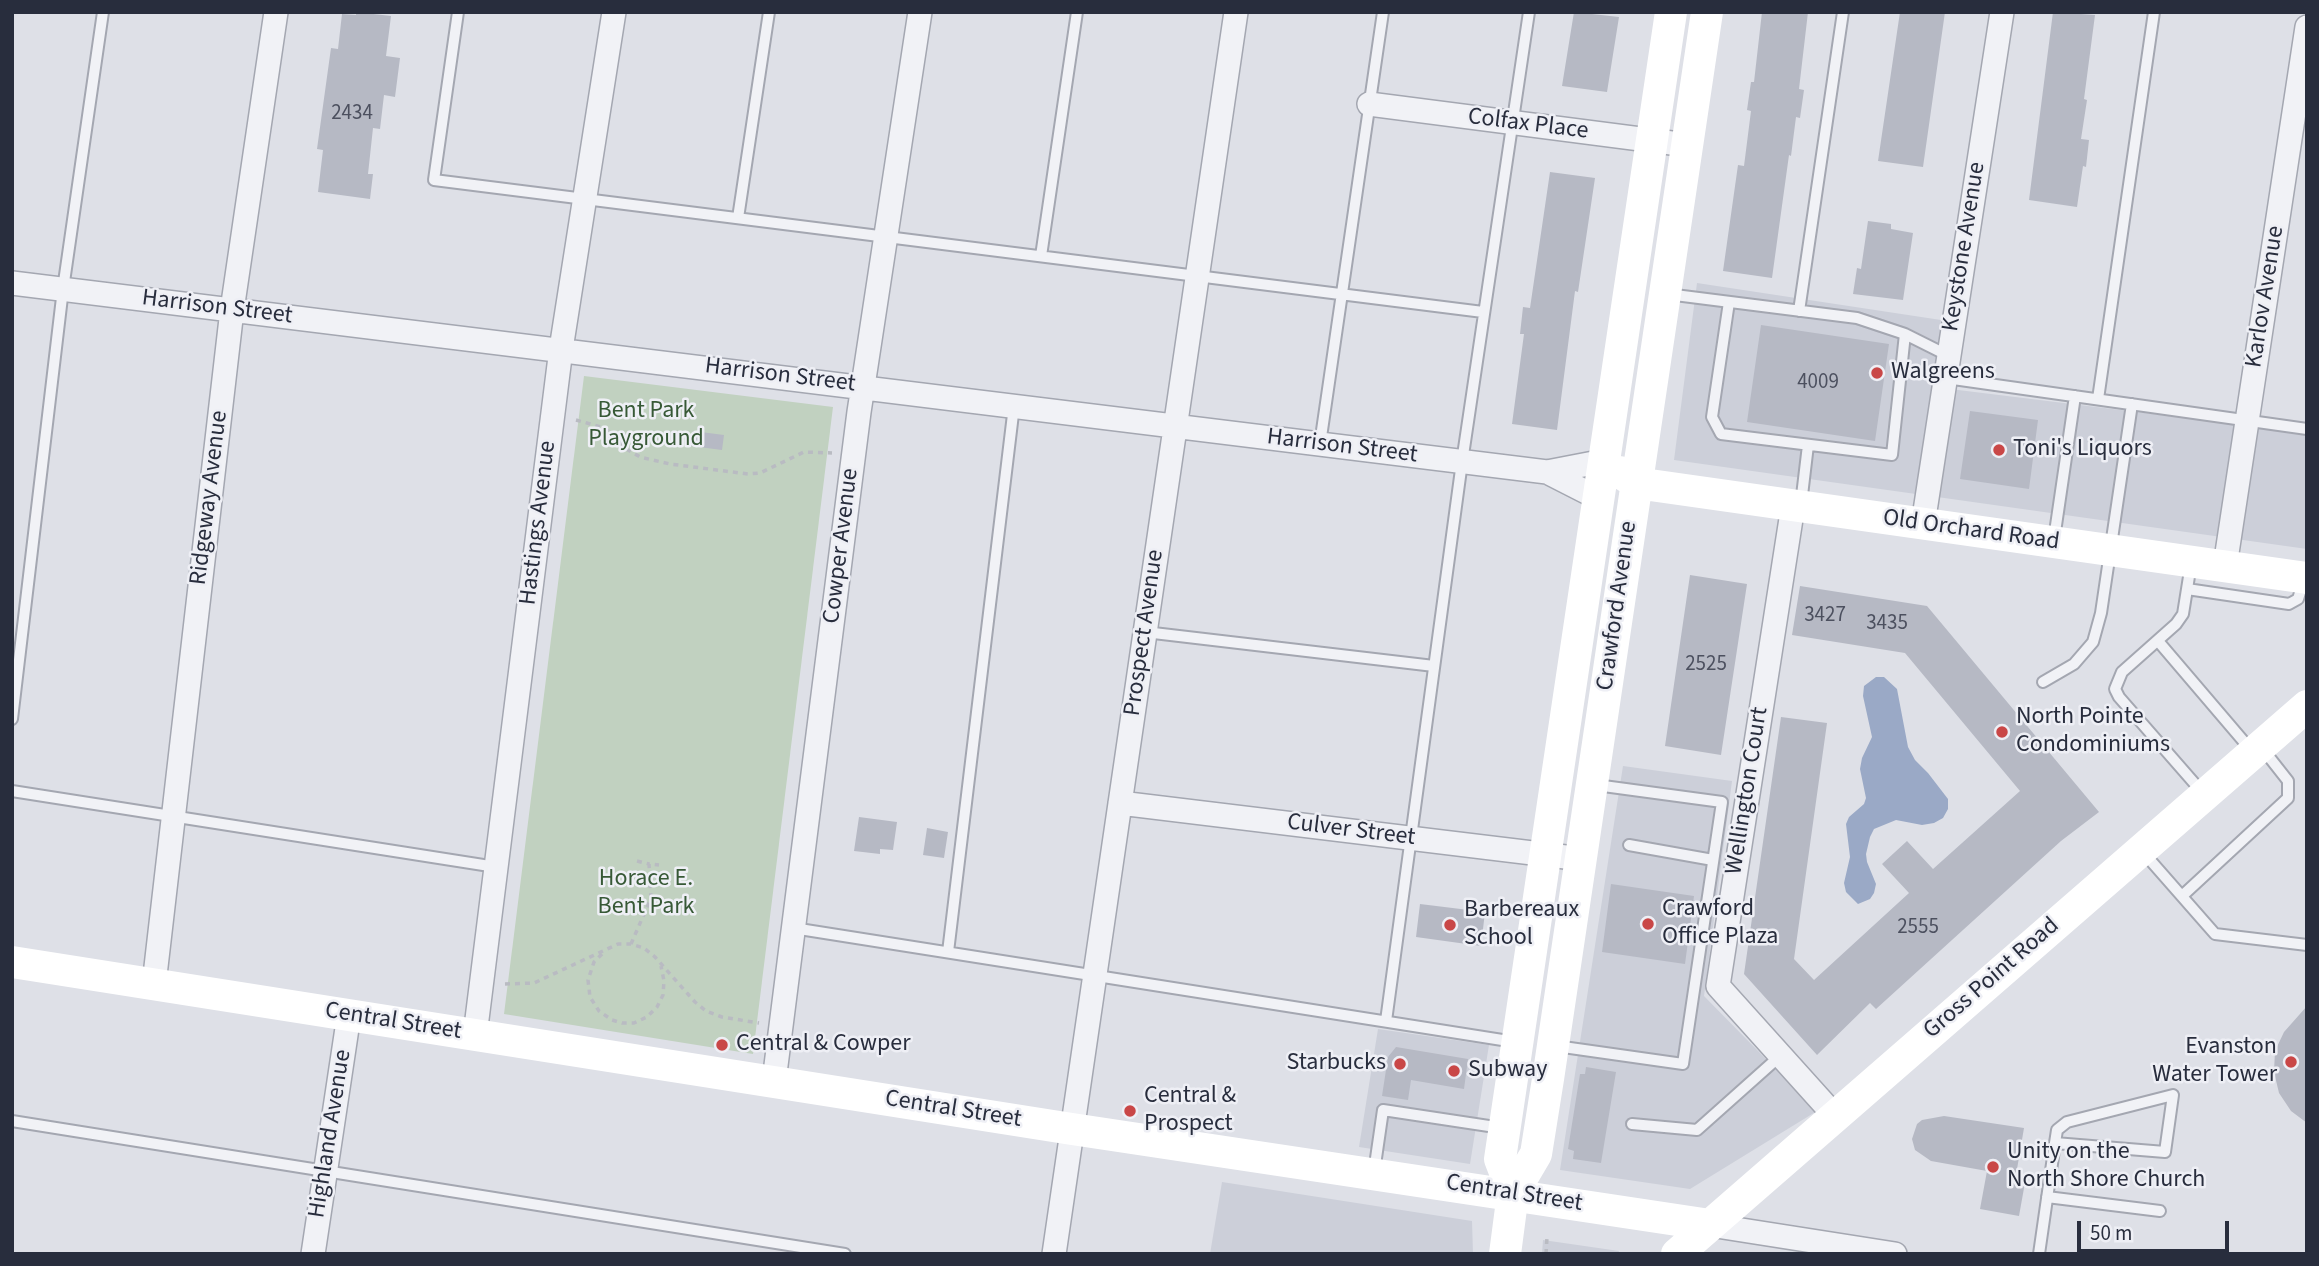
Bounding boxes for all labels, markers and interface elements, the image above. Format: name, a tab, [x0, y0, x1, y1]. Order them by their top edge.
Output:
house number: 2434	[331, 101, 373, 127]
street label: Colfax Place	[1466, 103, 1590, 147]
street label: Keystone Avenue	[1937, 160, 1993, 334]
street label: Karlov Avenue	[2241, 224, 2291, 370]
street label: Harrison Street	[140, 284, 294, 332]
street label: Harrison Street	[703, 352, 857, 400]
place label: Walgreens	[1891, 359, 1995, 387]
marker: Walgreens	[1869, 365, 1885, 381]
house number: 4009	[1797, 370, 1839, 396]
park label: Bent Park Playground	[588, 398, 704, 454]
street label: Ridgeway Avenue	[185, 409, 235, 587]
street label: Harrison Street	[1265, 423, 1419, 471]
place label: Toni's Liquors	[2013, 436, 2152, 464]
street label: Hastings Avenue	[515, 439, 563, 607]
marker: Toni's Liquors	[1991, 442, 2007, 458]
street label: Cowper Avenue	[818, 467, 866, 625]
street label: Old Orchard Road	[1881, 504, 2061, 558]
street label: Crawford Avenue	[1592, 519, 1644, 693]
street label: Prospect Avenue	[1119, 548, 1171, 718]
house number: 3427	[1804, 603, 1846, 629]
house number: 3435	[1866, 611, 1908, 637]
house number: 2525	[1685, 652, 1727, 678]
place label: North Pointe Condominiums	[2016, 704, 2170, 760]
street label: Wellington Court	[1721, 705, 1775, 877]
marker: North Pointe Condominiums	[1994, 724, 2010, 740]
street label: Culver Street	[1285, 809, 1417, 853]
park label: Horace E. Bent Park	[598, 866, 694, 922]
place label: Crawford Office Plaza	[1662, 896, 1778, 952]
place label: Barbereaux School	[1464, 897, 1579, 953]
street label: Gross Point Road	[1918, 912, 2066, 1046]
house number: 2555	[1897, 915, 1939, 941]
marker: Crawford Office Plaza	[1640, 916, 1656, 932]
marker: Barbereaux School	[1442, 917, 1458, 933]
street label: Central Street	[323, 997, 463, 1047]
place label: Central & Cowper	[736, 1031, 910, 1059]
place label: Evanston Water Tower	[2152, 1034, 2277, 1090]
marker: Central & Cowper	[714, 1037, 730, 1053]
street label: Highland Avenue	[303, 1048, 359, 1220]
place label: Starbucks	[1287, 1050, 1386, 1078]
marker: Evanston Water Tower	[2283, 1054, 2299, 1070]
marker: Starbucks	[1392, 1056, 1408, 1072]
place label: Subway	[1468, 1057, 1547, 1085]
marker: Subway	[1446, 1063, 1462, 1079]
place label: Central & Prospect	[1144, 1083, 1236, 1139]
street label: Central Street	[883, 1085, 1023, 1135]
marker: Central & Prospect	[1122, 1103, 1138, 1119]
place label: Unity on the North Shore Church	[2007, 1139, 2205, 1195]
marker: Unity on the North Shore Church	[1985, 1159, 2001, 1175]
street label: Central Street	[1444, 1169, 1584, 1219]
scale bar	[2081, 1206, 2233, 1250]
text: 50 m	[2090, 1218, 2132, 1248]

